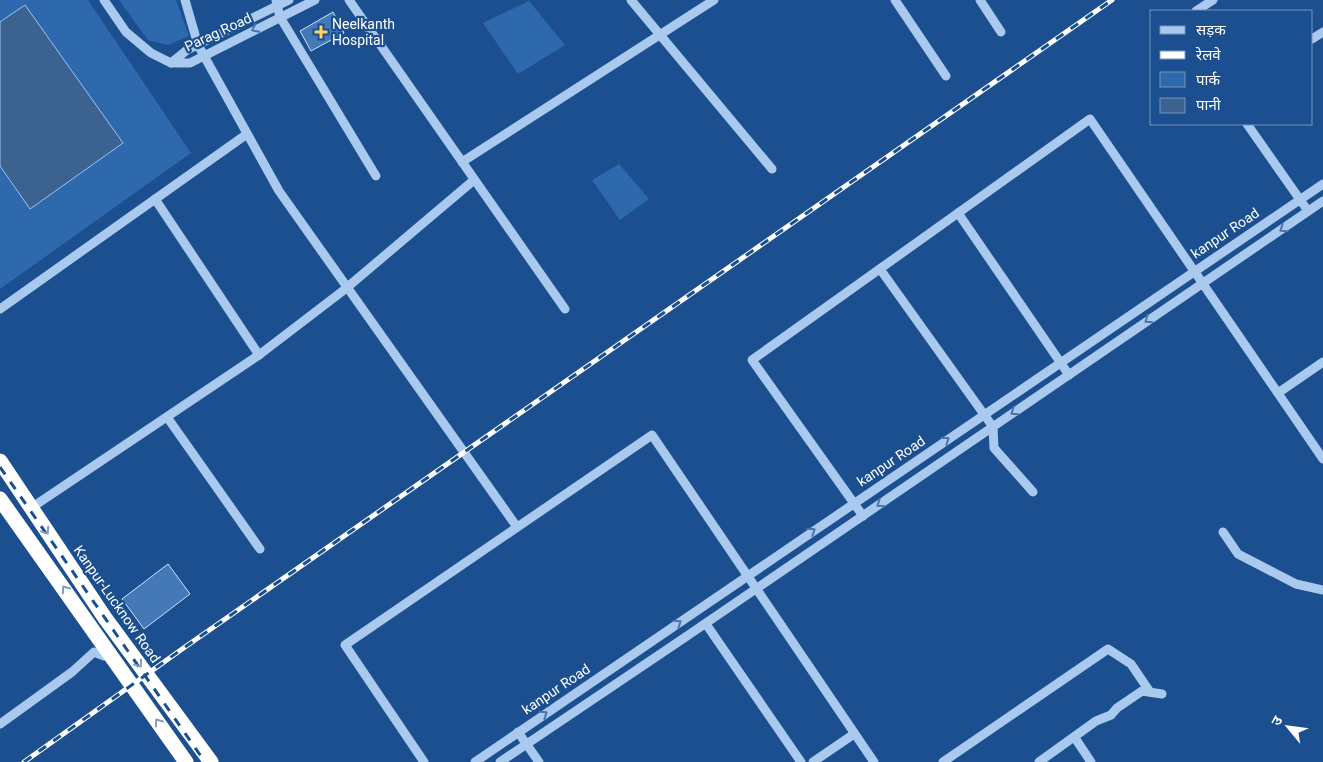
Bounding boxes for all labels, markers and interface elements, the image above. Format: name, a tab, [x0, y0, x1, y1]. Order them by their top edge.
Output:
street label: Parag Road	[182, 10, 254, 54]
legend	[1150, 10, 1313, 125]
place label: Neelkanth Hospital	[332, 16, 395, 48]
text: सड़क	[1196, 21, 1226, 39]
one-way arrow	[252, 23, 261, 33]
marker: Neelkanth Hospital	[314, 25, 328, 39]
text: रेलवे	[1195, 46, 1221, 64]
text: पार्क	[1196, 71, 1220, 89]
text: पानी	[1196, 96, 1222, 114]
street label: kanpur Road	[1188, 204, 1262, 262]
one-way arrow	[1279, 223, 1288, 232]
one-way arrow	[1145, 314, 1154, 323]
one-way arrow	[1011, 406, 1020, 415]
street label: kanpur Road	[854, 432, 928, 490]
one-way arrow	[941, 437, 950, 446]
one-way arrow	[877, 498, 886, 507]
one-way arrow	[40, 525, 49, 535]
one-way arrow	[806, 528, 816, 537]
street label: Kanpur-Lucknow Road	[70, 542, 164, 666]
one-way arrow	[62, 585, 71, 595]
one-way arrow	[672, 620, 682, 629]
one-way arrow	[133, 658, 142, 668]
street label: kanpur Road	[519, 660, 593, 718]
north arrow	[1263, 702, 1313, 752]
one-way arrow	[538, 711, 547, 720]
text: उ	[1268, 713, 1286, 728]
one-way arrow	[155, 718, 164, 728]

